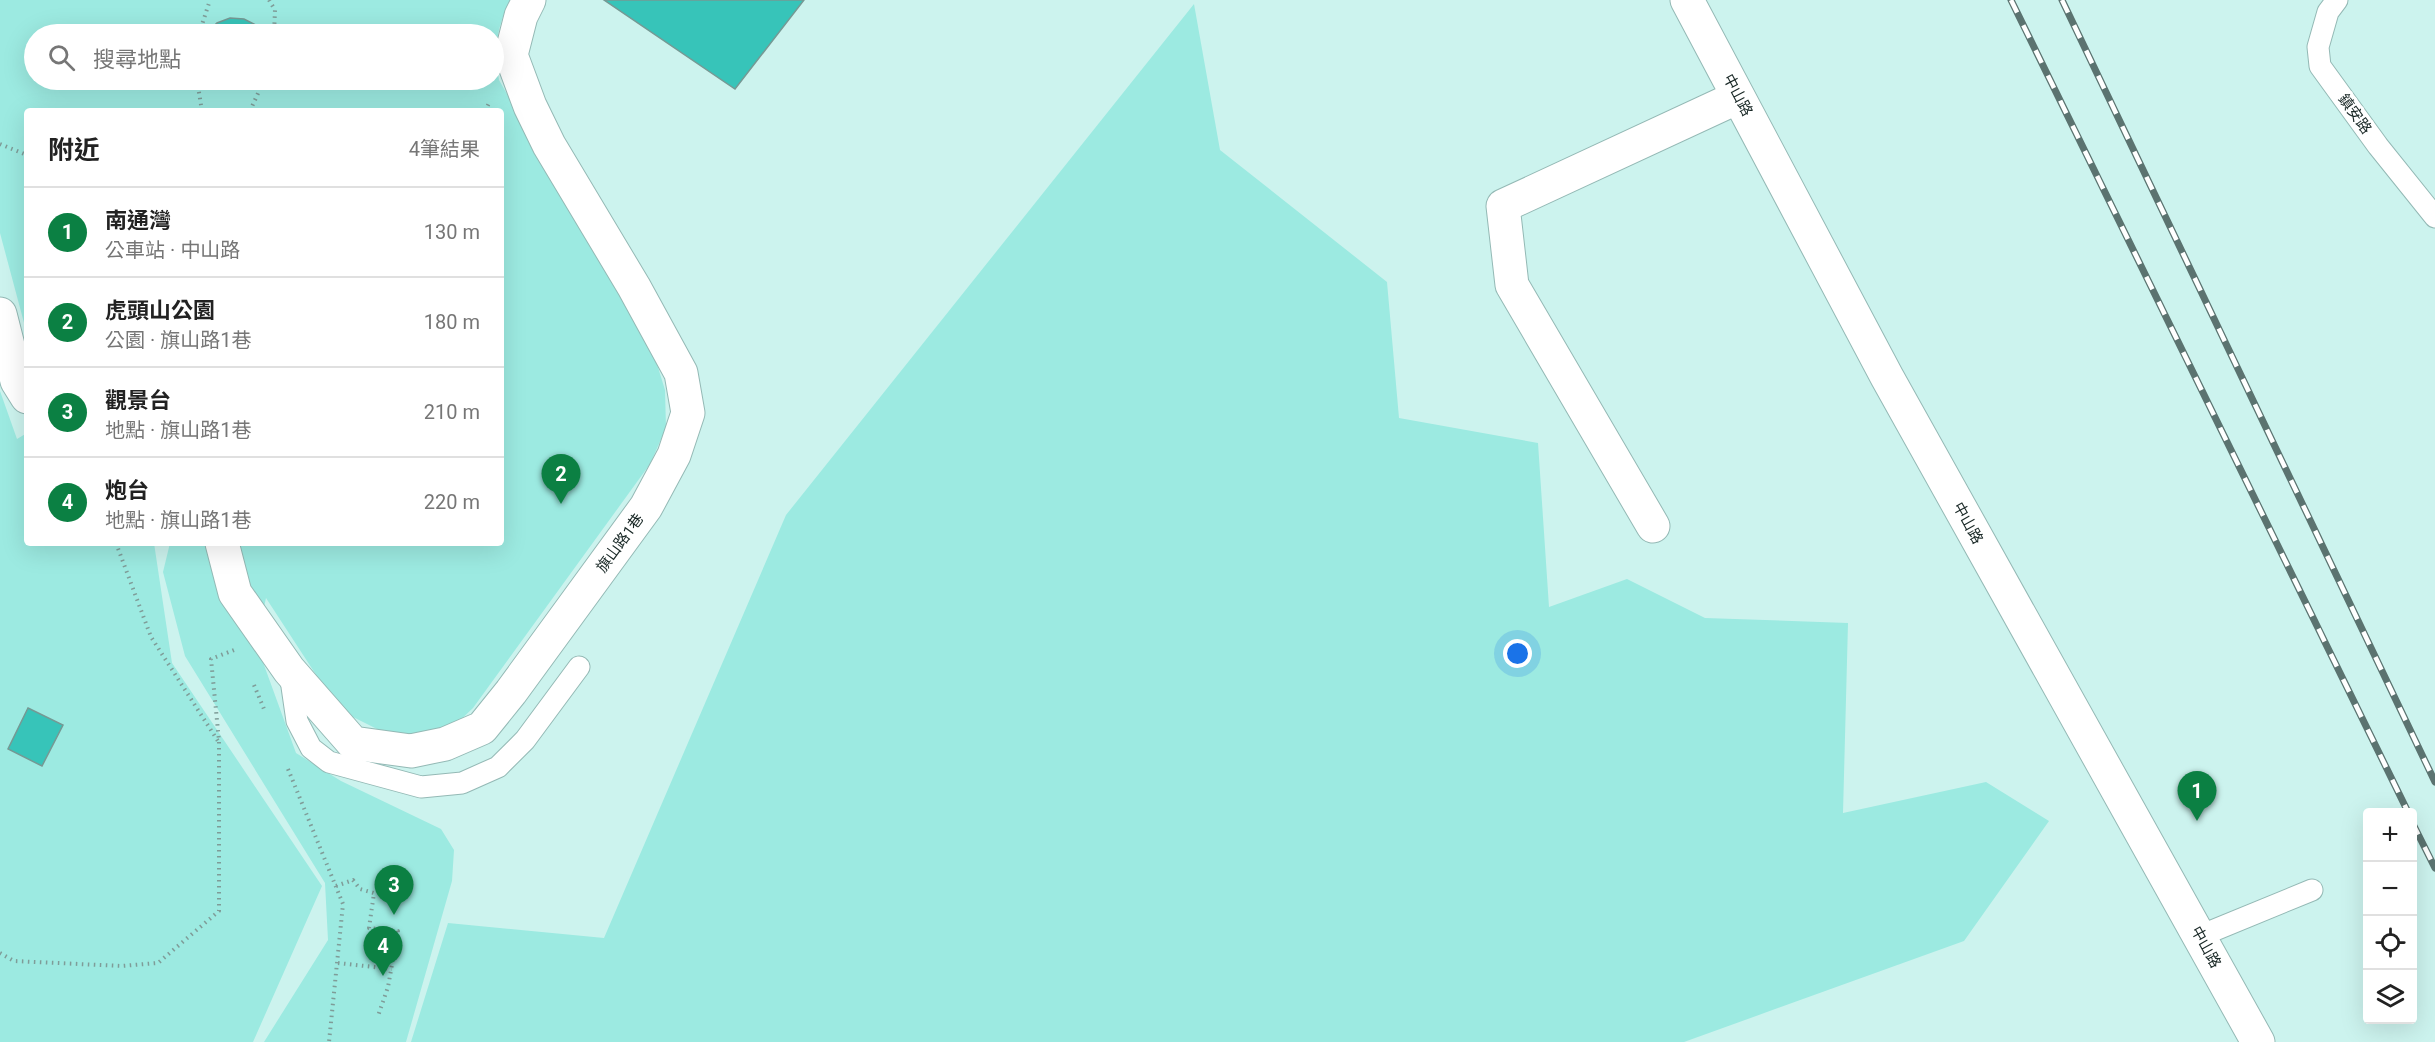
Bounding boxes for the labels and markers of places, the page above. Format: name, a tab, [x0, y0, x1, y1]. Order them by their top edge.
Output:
pin: 2	[542, 454, 580, 504]
pin: 1	[2178, 772, 2216, 821]
pin: 3	[374, 866, 414, 915]
pin: 4	[364, 926, 403, 976]

